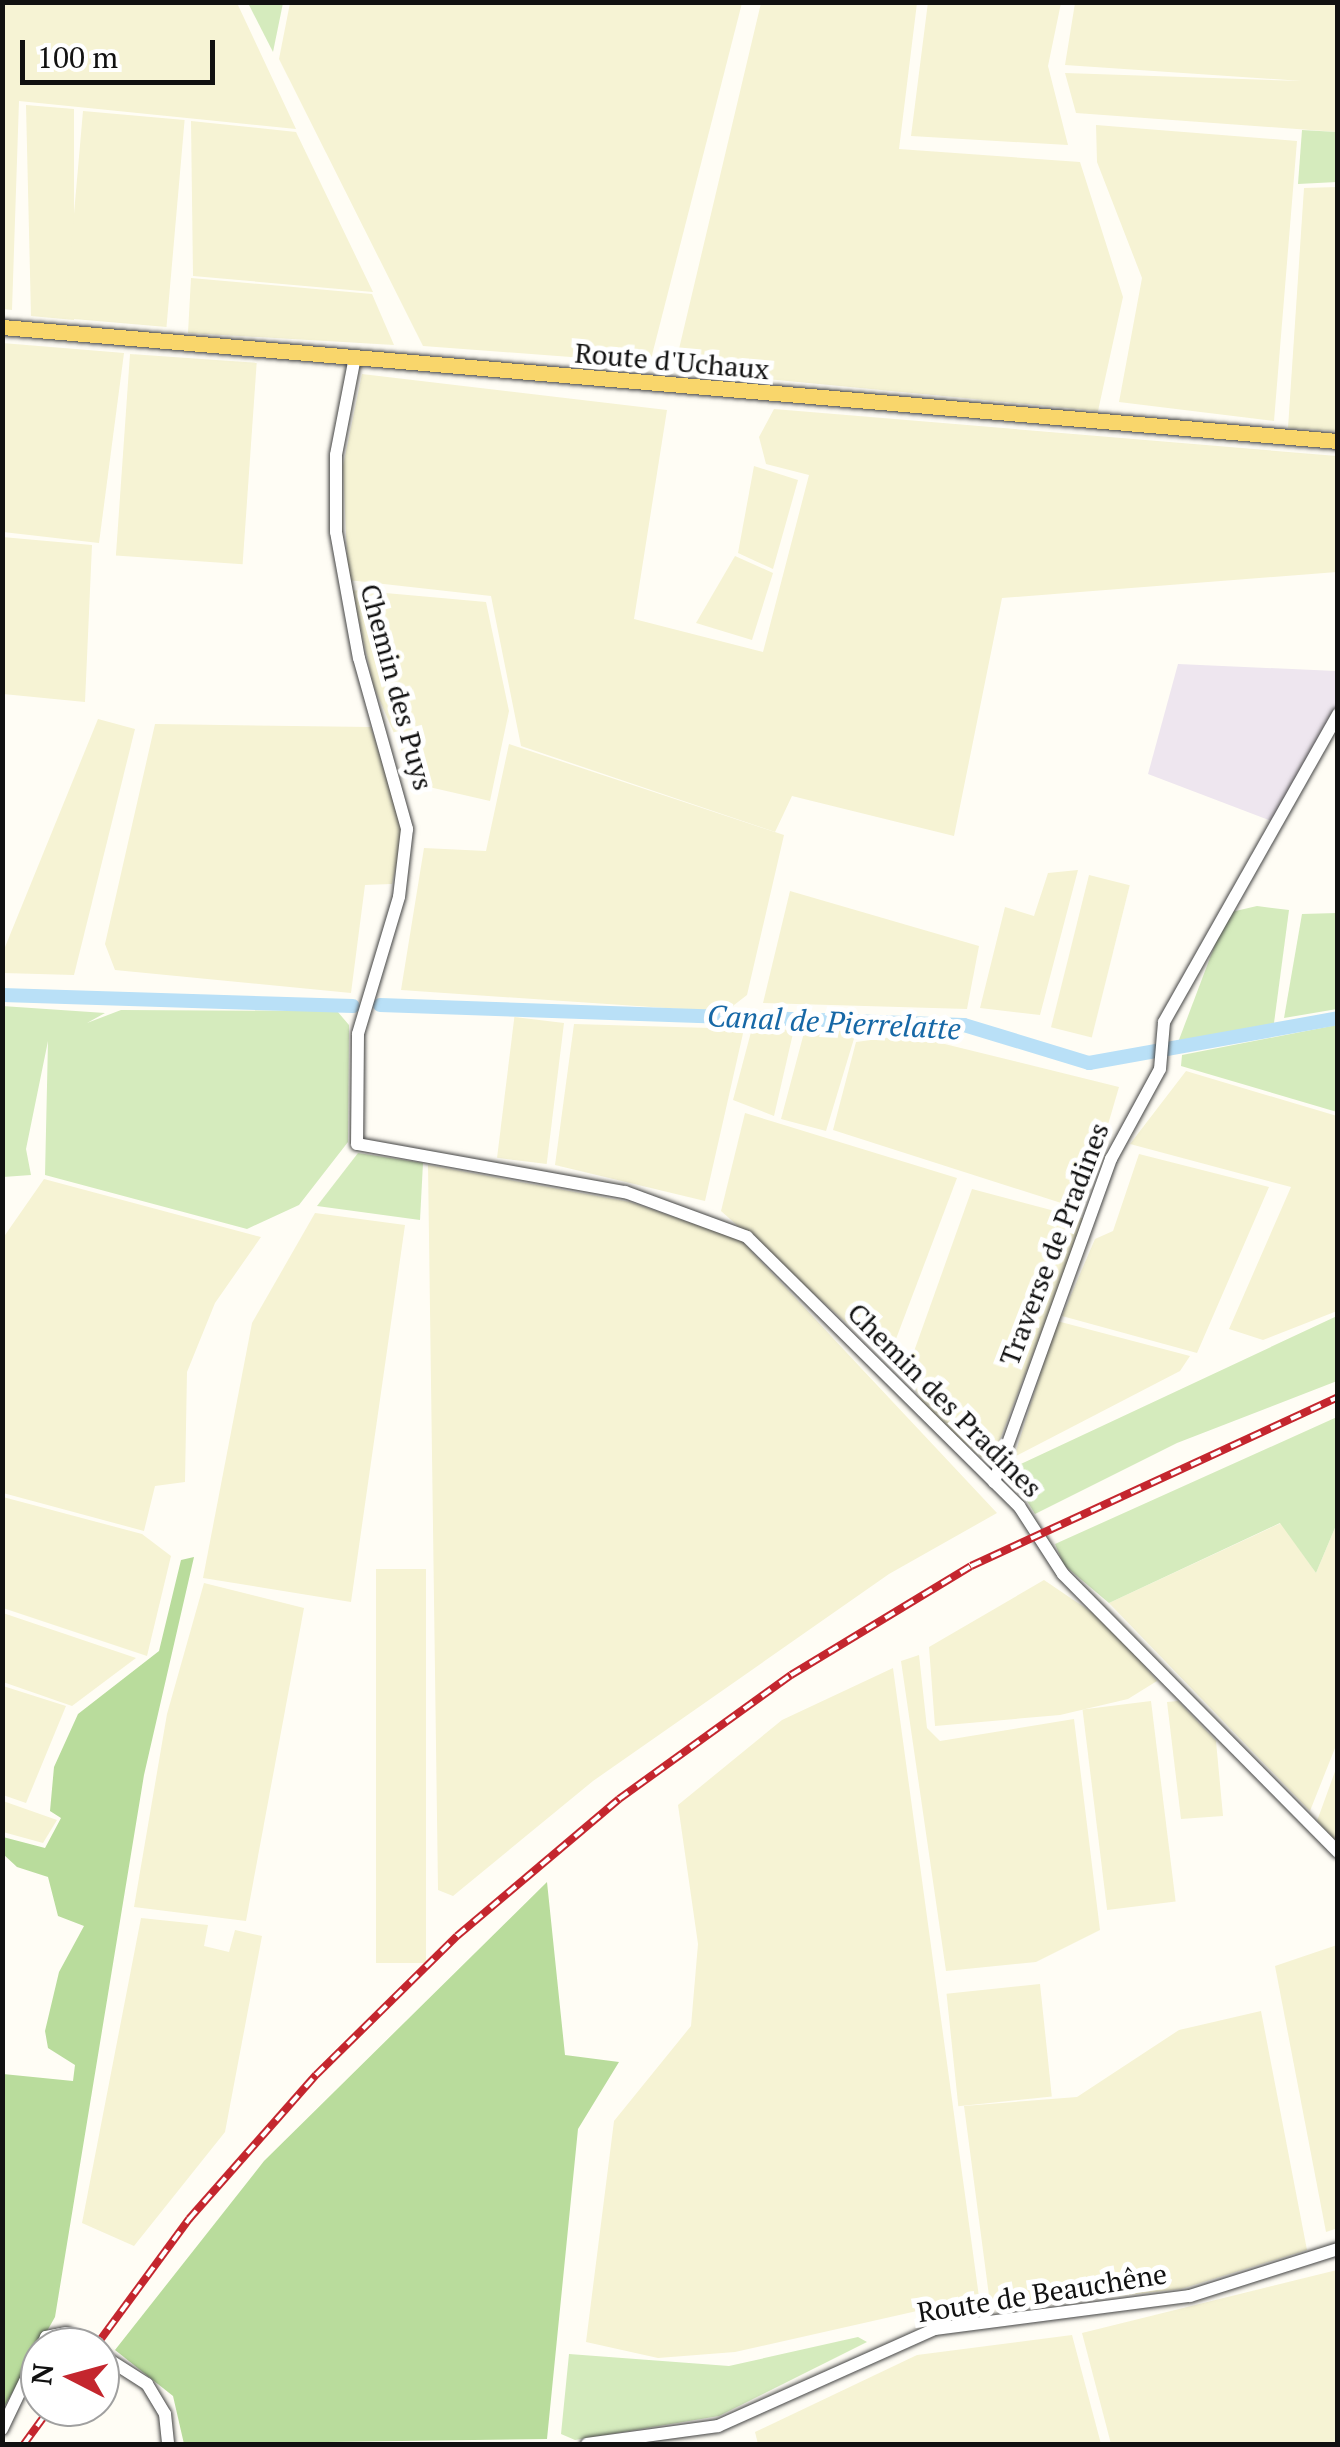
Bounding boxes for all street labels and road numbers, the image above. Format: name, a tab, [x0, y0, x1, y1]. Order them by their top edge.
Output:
street label: Route d'Uchaux	[573, 336, 771, 386]
street label: Chemin des Puys	[353, 580, 441, 794]
street label: Traverse de Pradines	[992, 1118, 1116, 1370]
street label: Chemin des Pradines	[841, 1296, 1049, 1504]
street label: Route de Beauchêne	[915, 2257, 1169, 2329]

